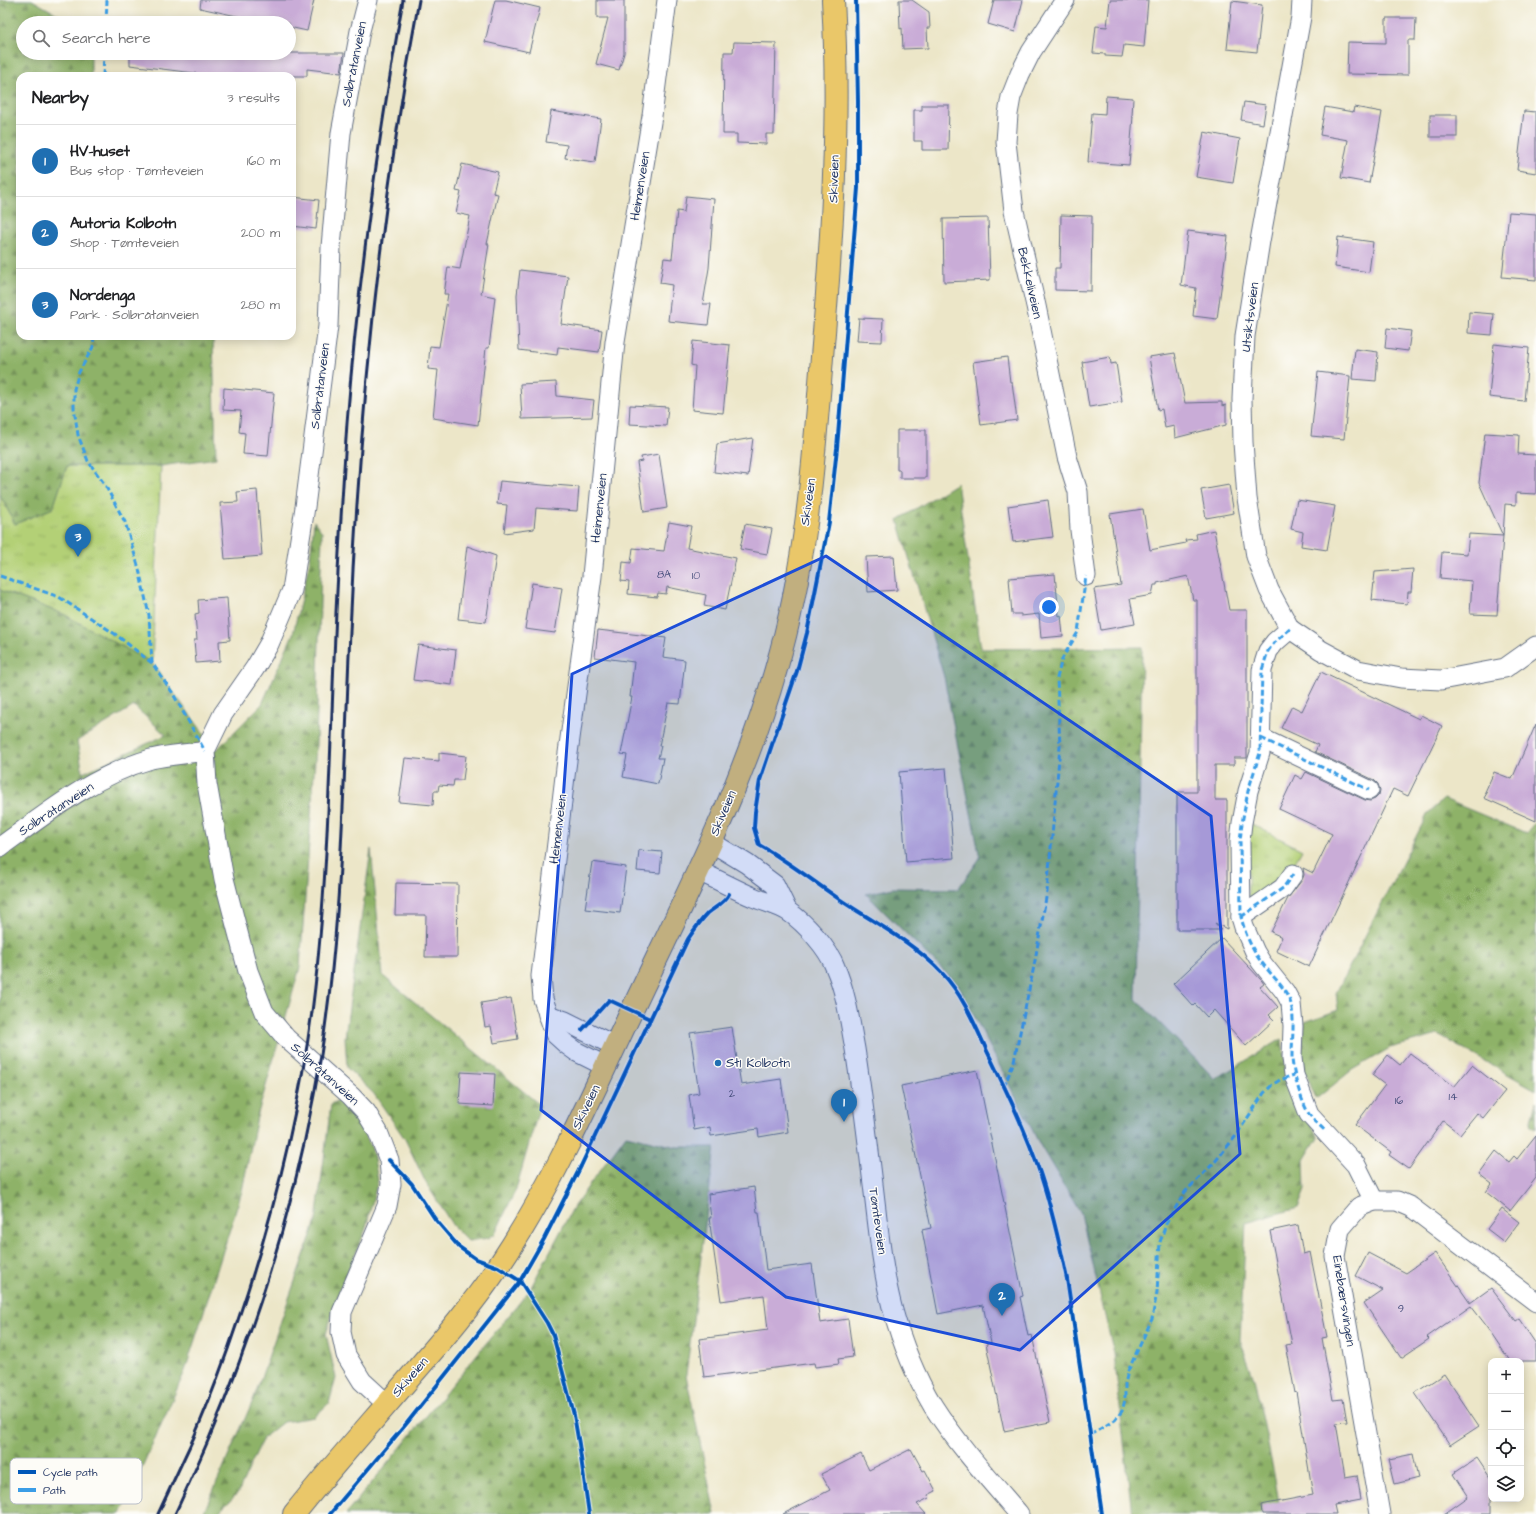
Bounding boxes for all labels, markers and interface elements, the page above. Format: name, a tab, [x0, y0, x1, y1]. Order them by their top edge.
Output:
search box	[16, 16, 296, 60]
street label: Solbråtanveien	[337, 19, 371, 108]
icon: search	[30, 27, 52, 49]
text: Search here	[62, 28, 151, 49]
text: Nearby	[32, 86, 89, 110]
text: 3 results	[227, 89, 280, 107]
text: HV-huset	[70, 141, 130, 162]
street label: Heimenveien	[626, 150, 654, 222]
text: 1	[44, 152, 46, 170]
text: 160 m	[247, 152, 280, 170]
street label: Skiveien	[824, 154, 844, 203]
text: Bus stop · Tømteveien	[70, 162, 203, 180]
text: Autoria Kolbotn	[70, 213, 176, 234]
text: 2	[41, 224, 49, 242]
text: 200 m	[241, 224, 280, 242]
text: Shop · Tømteveien	[70, 234, 179, 252]
street label: Bekkeliveien	[1013, 246, 1047, 321]
street label: Utsiktsveien	[1237, 281, 1263, 353]
text: Nordenga	[70, 285, 135, 306]
text: 3	[42, 296, 48, 314]
text: 280 m	[241, 296, 280, 314]
text: Park · Solbråtanveien	[70, 306, 199, 324]
street label: Solbråtanveien	[306, 342, 334, 430]
street label: Heimenveien	[586, 472, 612, 544]
street label: Skiveien	[796, 477, 820, 527]
pin: 3	[65, 524, 91, 557]
house number: 8A	[657, 567, 671, 582]
house number: 10	[692, 568, 700, 583]
your location	[1039, 597, 1059, 617]
street label: Solbråtanveien	[15, 778, 98, 840]
street label: Skiveien	[705, 787, 741, 838]
street label: Heimenveien	[545, 793, 571, 865]
street label: Solbråtanveien	[287, 1038, 364, 1110]
place label: St1 Kolbotn	[726, 1054, 791, 1072]
marker: St1 Kolbotn	[713, 1058, 723, 1068]
street label: Skiveien	[567, 1081, 605, 1132]
house number: 2	[729, 1086, 736, 1101]
pin: 1	[831, 1089, 857, 1122]
house number: 14	[1449, 1089, 1458, 1104]
house number: 16	[1395, 1093, 1403, 1108]
street label: Tømteveien	[864, 1187, 892, 1256]
street label: Einebærsvingen	[1327, 1254, 1360, 1348]
pin: 2	[989, 1283, 1015, 1316]
house number: 9	[1398, 1301, 1404, 1316]
street label: Skiveien	[388, 1353, 433, 1401]
map controls	[1488, 1358, 1524, 1502]
button: +	[1488, 1358, 1524, 1394]
button: −	[1488, 1394, 1524, 1430]
button: locate	[1488, 1430, 1524, 1466]
legend	[10, 1458, 142, 1504]
text: Cycle path	[43, 1465, 98, 1481]
button: layers	[1488, 1466, 1524, 1502]
text: Path	[43, 1483, 66, 1498]

